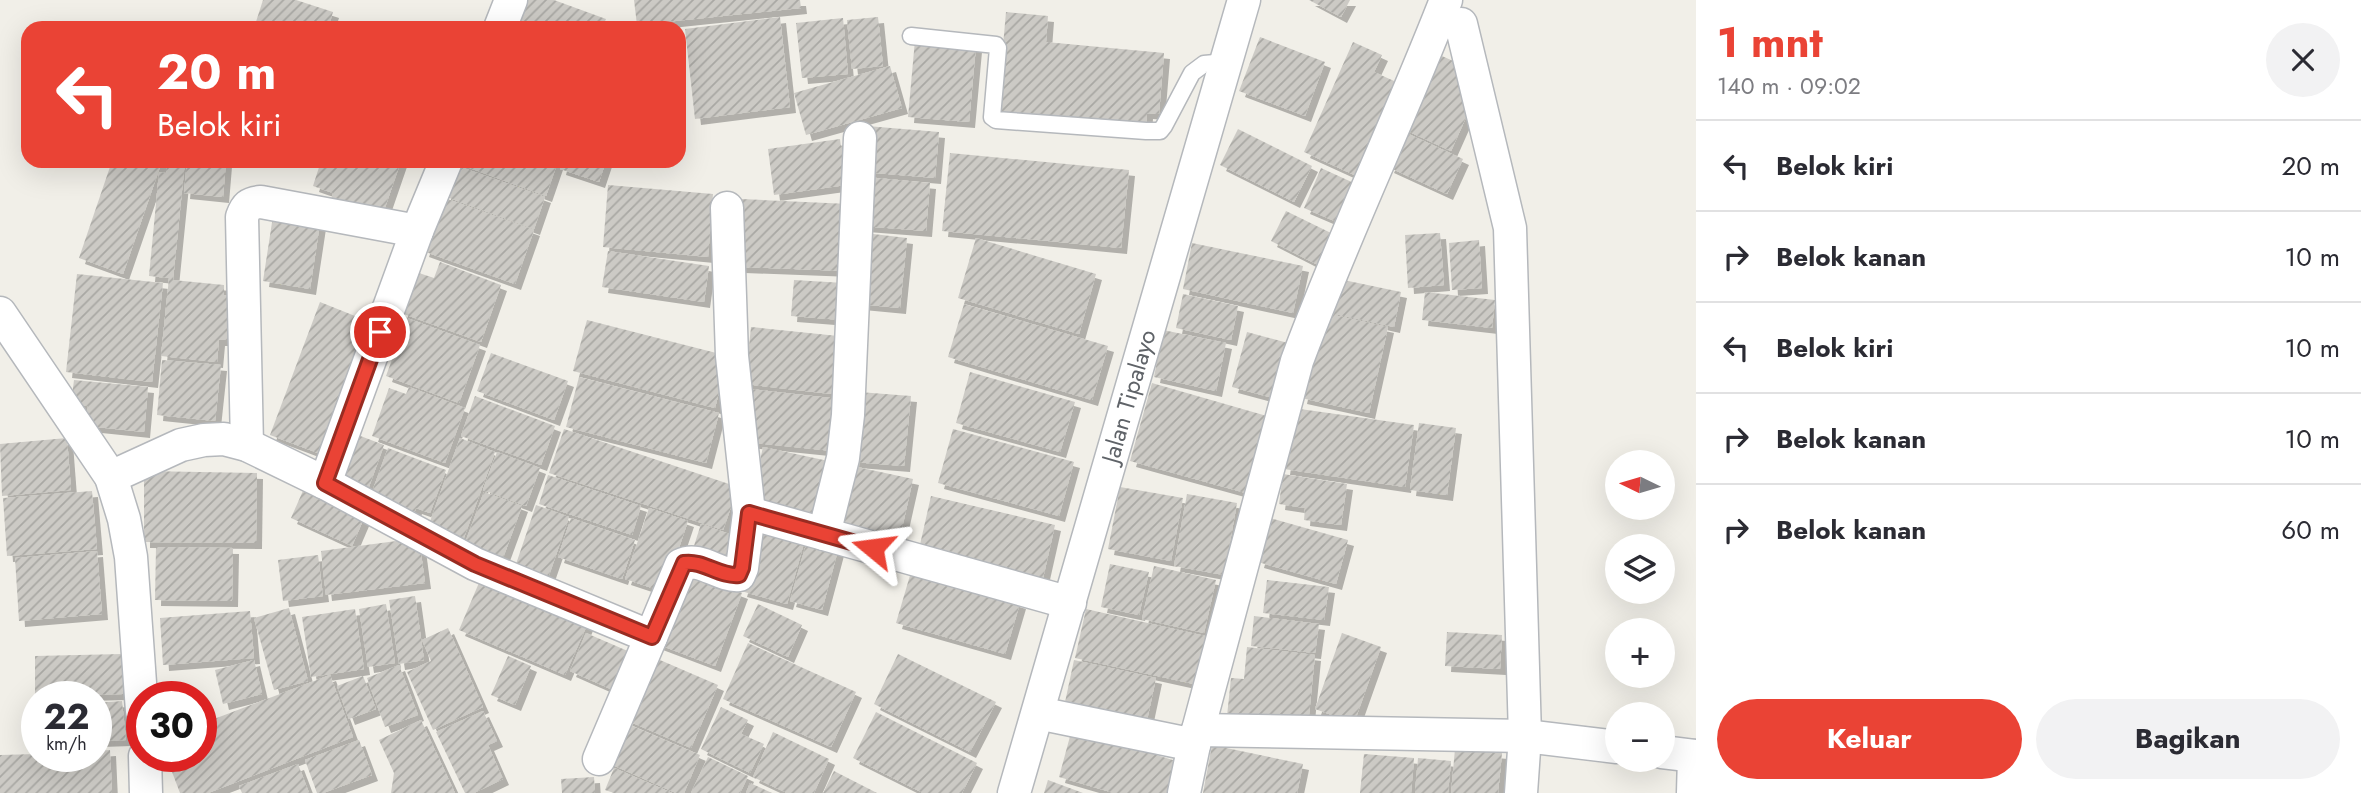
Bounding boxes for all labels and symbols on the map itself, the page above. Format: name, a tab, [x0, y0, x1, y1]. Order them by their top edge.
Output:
pin	[350, 302, 410, 362]
street label: Jalan Tipalayo	[1092, 325, 1164, 470]
north arrow	[1605, 450, 1675, 520]
position arrow	[836, 511, 910, 585]
speed limit sign: 30	[126, 681, 217, 772]

